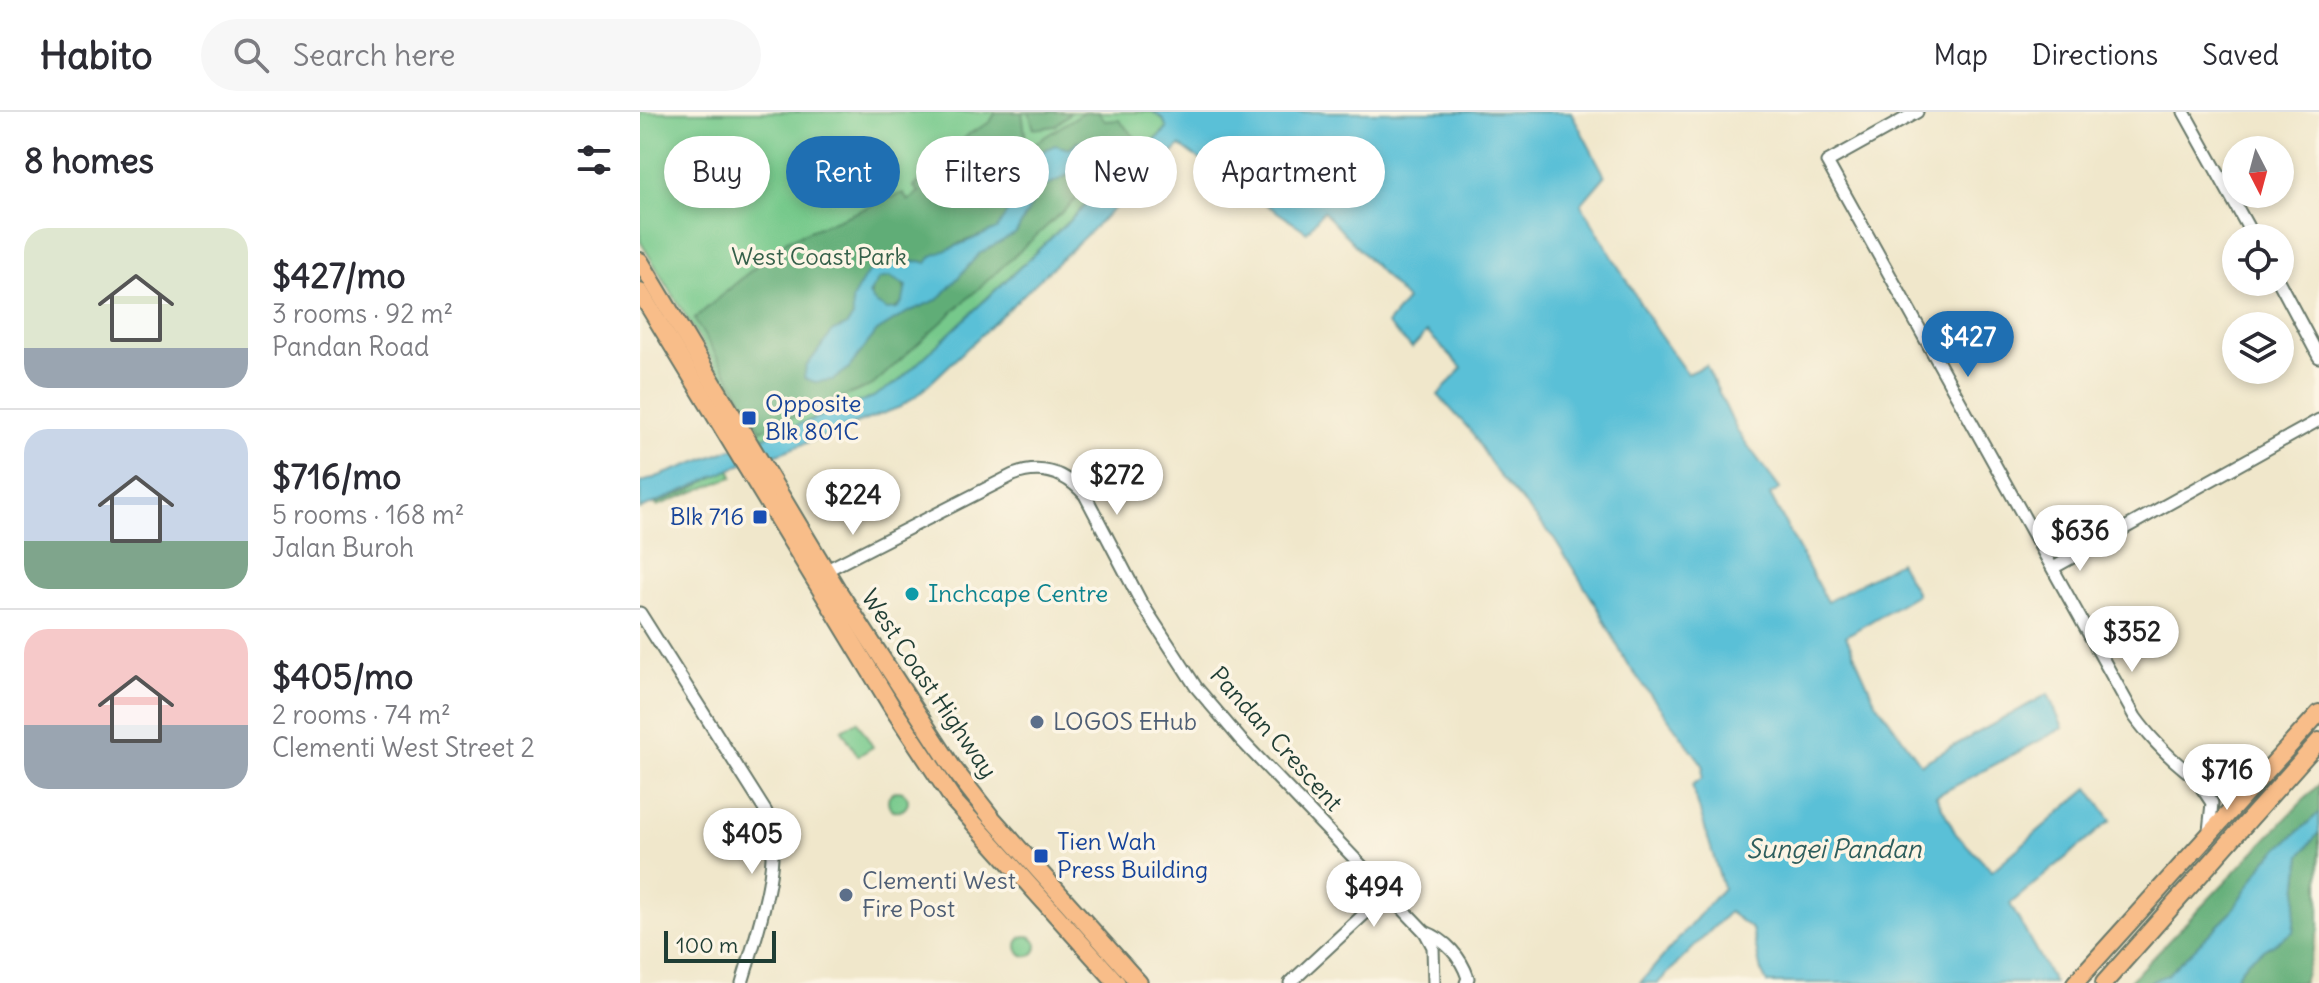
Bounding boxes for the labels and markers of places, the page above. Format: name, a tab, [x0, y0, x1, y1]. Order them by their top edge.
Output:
pin: $427	[1921, 311, 2015, 379]
place label: Opposite Blk 801C	[765, 388, 861, 446]
marker: Opposite Blk 801C	[740, 409, 758, 427]
pin: $272	[1070, 449, 1164, 517]
pin: $224	[806, 469, 900, 537]
place label: Blk 716	[670, 501, 744, 531]
pin: $636	[2033, 505, 2127, 573]
marker: Blk 716	[751, 508, 769, 526]
place label: Inchcape Centre	[928, 578, 1108, 608]
marker: Inchcape Centre	[903, 585, 921, 603]
pin: $352	[2085, 606, 2179, 674]
place label: LOGOS EHub	[1053, 706, 1197, 736]
marker: LOGOS EHub	[1028, 713, 1046, 731]
pin: $716	[2180, 744, 2274, 812]
pin: $405	[705, 808, 799, 876]
place label: Tien Wah Press Building	[1057, 826, 1208, 884]
marker: Tien Wah Press Building	[1032, 847, 1050, 865]
pin: $494	[1327, 861, 1421, 929]
place label: Clementi West Fire Post	[862, 865, 1016, 923]
marker: Clementi West Fire Post	[837, 886, 855, 904]

